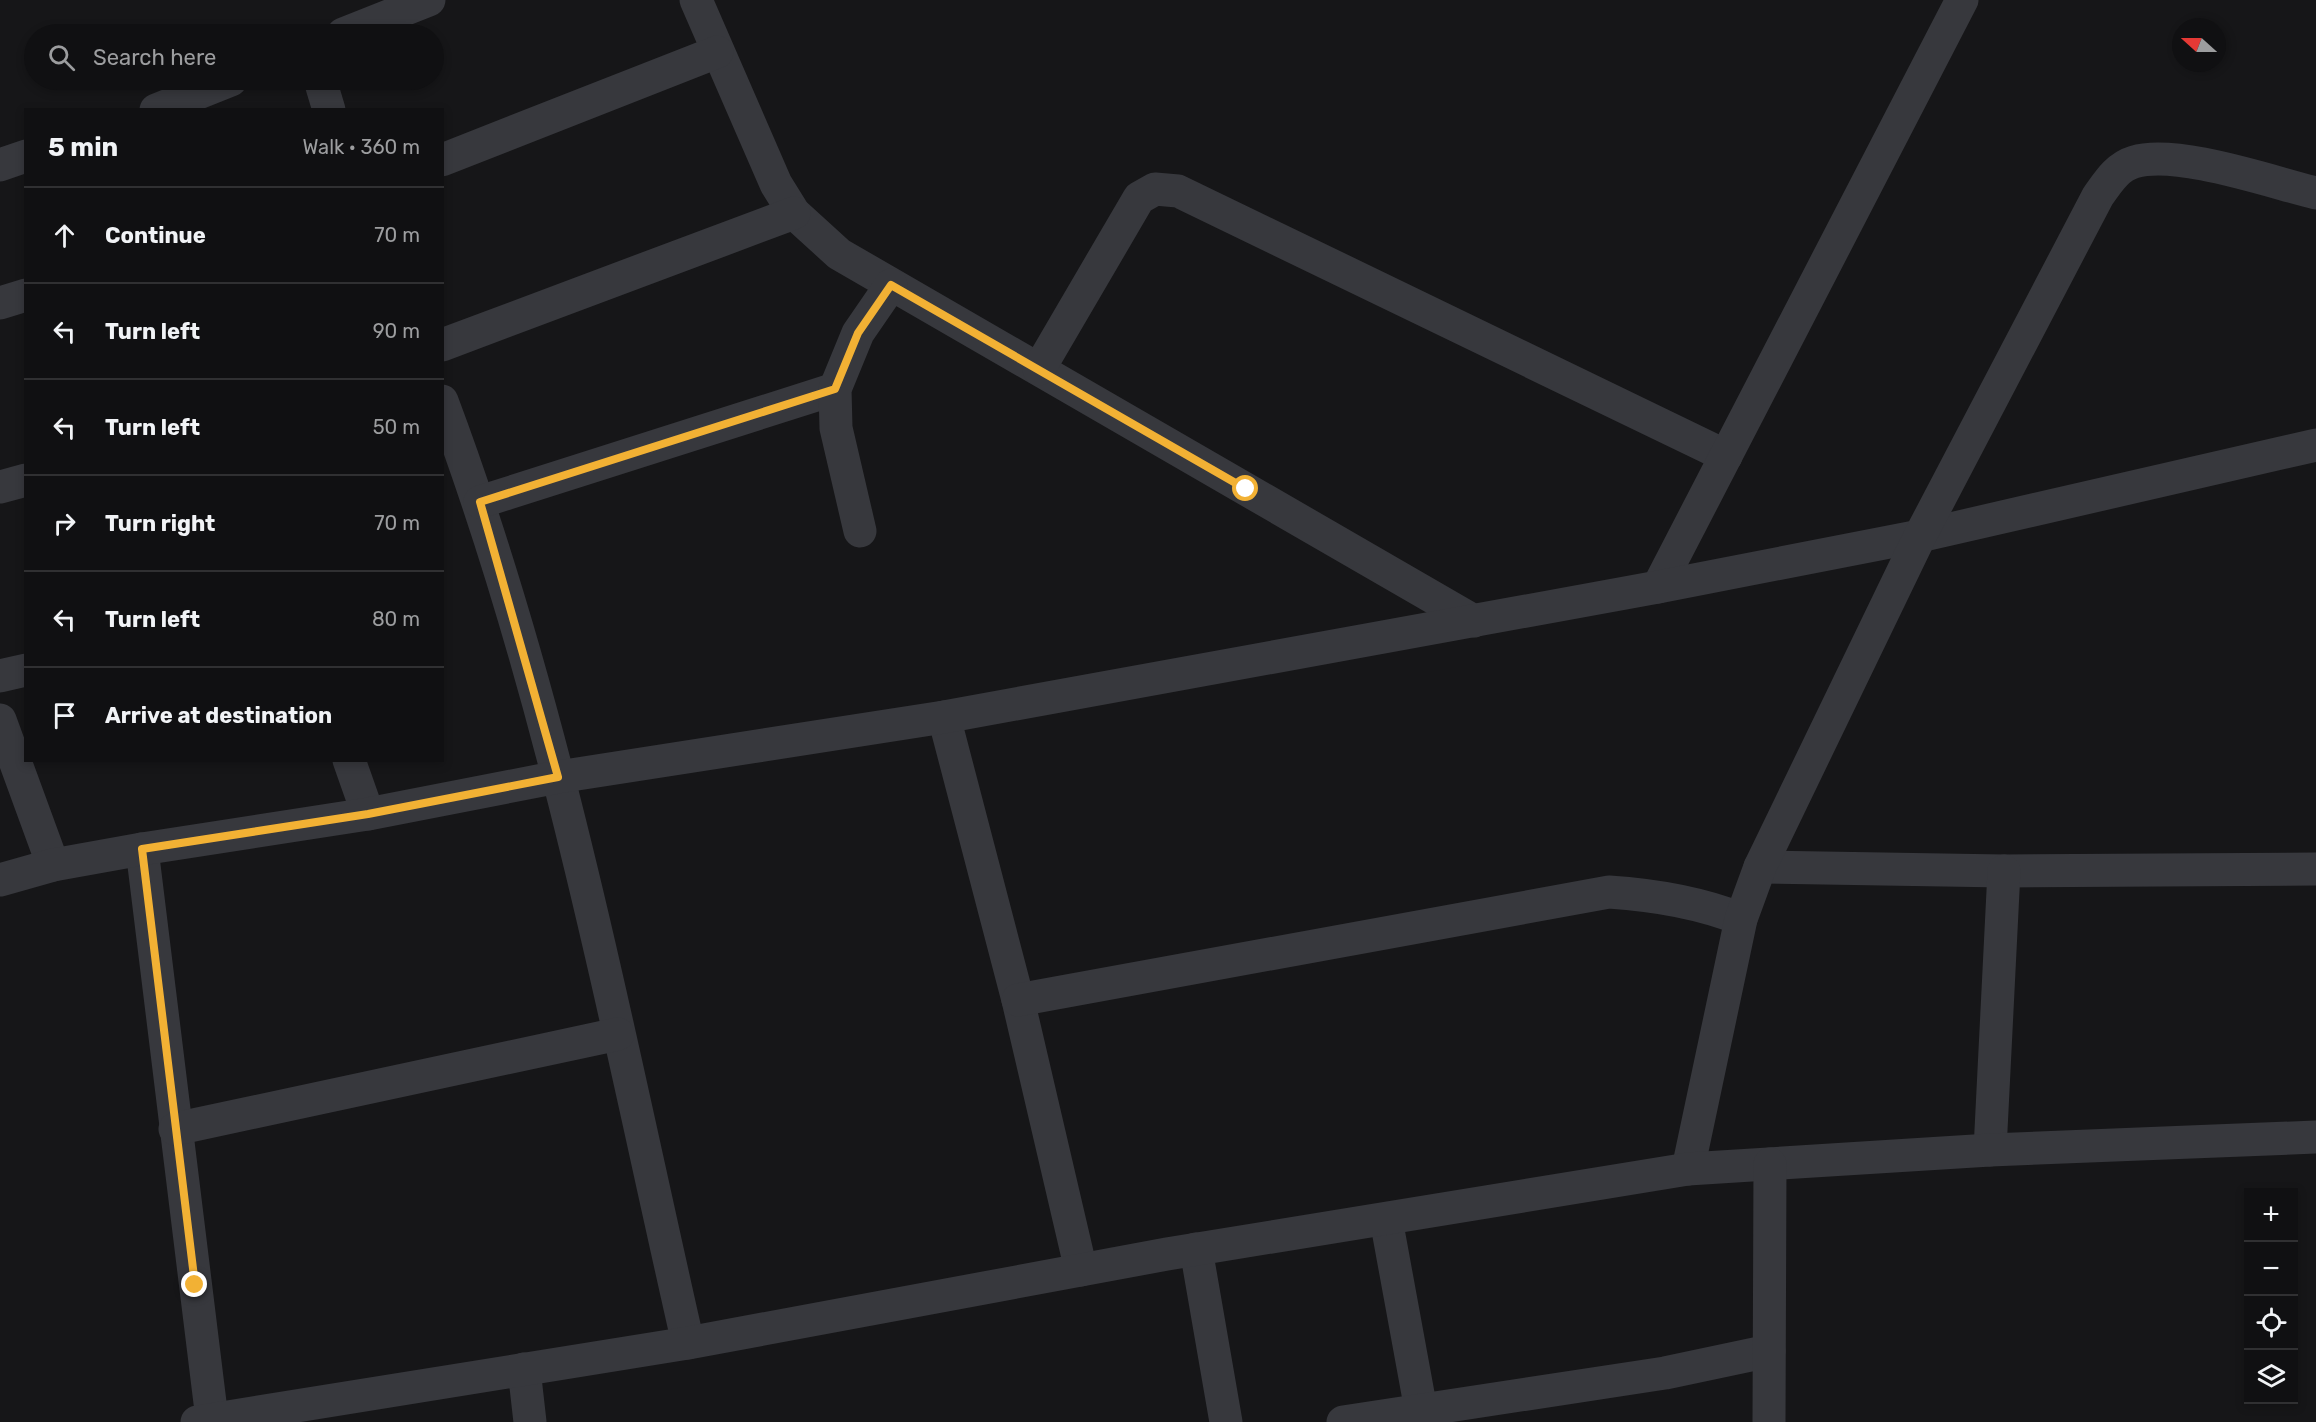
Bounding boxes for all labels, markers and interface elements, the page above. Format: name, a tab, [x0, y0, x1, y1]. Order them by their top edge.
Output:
north arrow	[2172, 18, 2226, 72]
search box	[24, 24, 444, 90]
icon: search	[45, 41, 78, 74]
text: Search here	[93, 44, 216, 71]
text: 5 min	[48, 132, 118, 163]
text: Walk · 360 m	[303, 135, 420, 159]
icon: ahead	[48, 219, 81, 252]
text: Continue	[105, 222, 206, 249]
text: 70 m	[374, 223, 420, 247]
icon: left	[48, 315, 81, 348]
text: Turn left	[105, 318, 200, 345]
text: 90 m	[373, 319, 420, 343]
icon: left	[48, 411, 81, 444]
text: Turn left	[105, 414, 200, 441]
text: 50 m	[373, 415, 420, 439]
route start	[1232, 475, 1258, 501]
icon: right	[48, 507, 81, 540]
text: Turn right	[105, 510, 215, 537]
text: 70 m	[374, 511, 420, 535]
icon: left	[48, 603, 81, 636]
text: Turn left	[105, 606, 200, 633]
text: 80 m	[372, 607, 420, 631]
icon: arrive	[48, 699, 81, 732]
text: Arrive at destination	[105, 702, 332, 729]
map controls	[2244, 1188, 2298, 1404]
button: +	[2244, 1188, 2298, 1242]
button: −	[2244, 1242, 2298, 1296]
route end	[181, 1271, 207, 1297]
button: locate	[2244, 1296, 2298, 1350]
button: layers	[2244, 1350, 2298, 1404]

